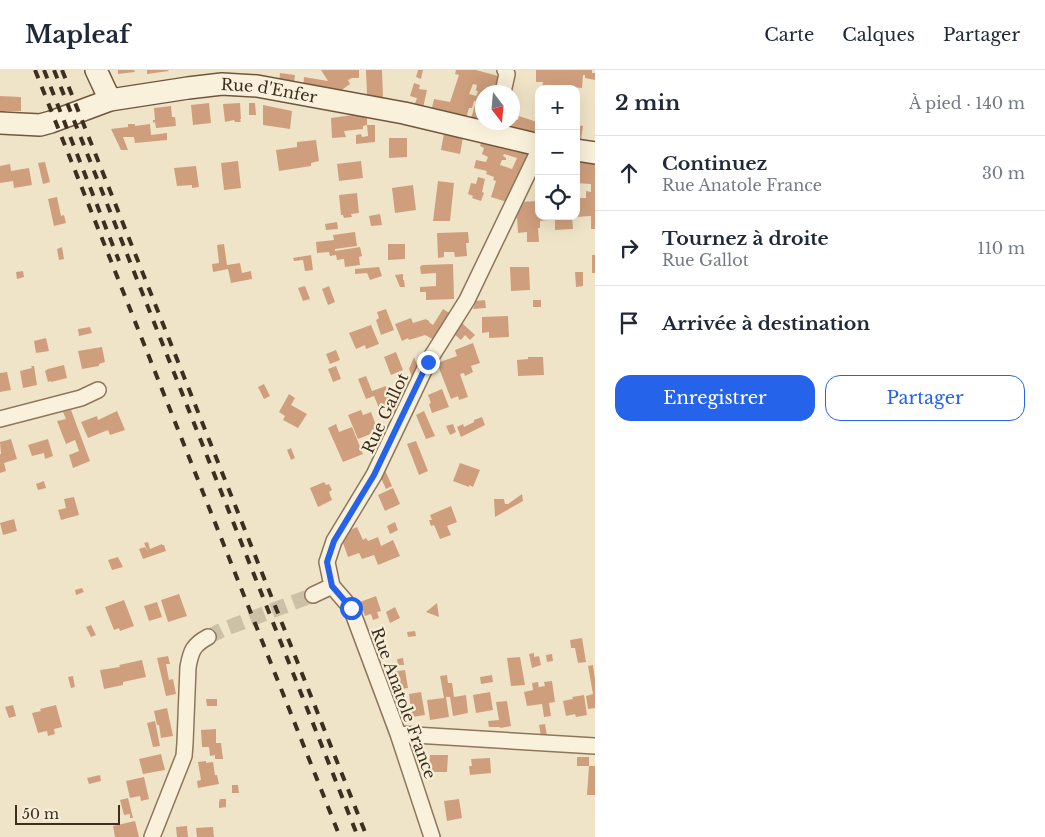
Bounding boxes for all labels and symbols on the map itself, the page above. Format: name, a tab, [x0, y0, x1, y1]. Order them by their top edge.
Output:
street label: Rue d'Enfer	[220, 74, 319, 107]
north arrow	[475, 85, 520, 130]
route end	[417, 351, 440, 374]
street label: Rue Gallot	[358, 369, 412, 457]
route start	[340, 597, 363, 620]
street label: Rue Anatole France	[367, 624, 441, 782]
scale bar	[15, 802, 120, 825]

